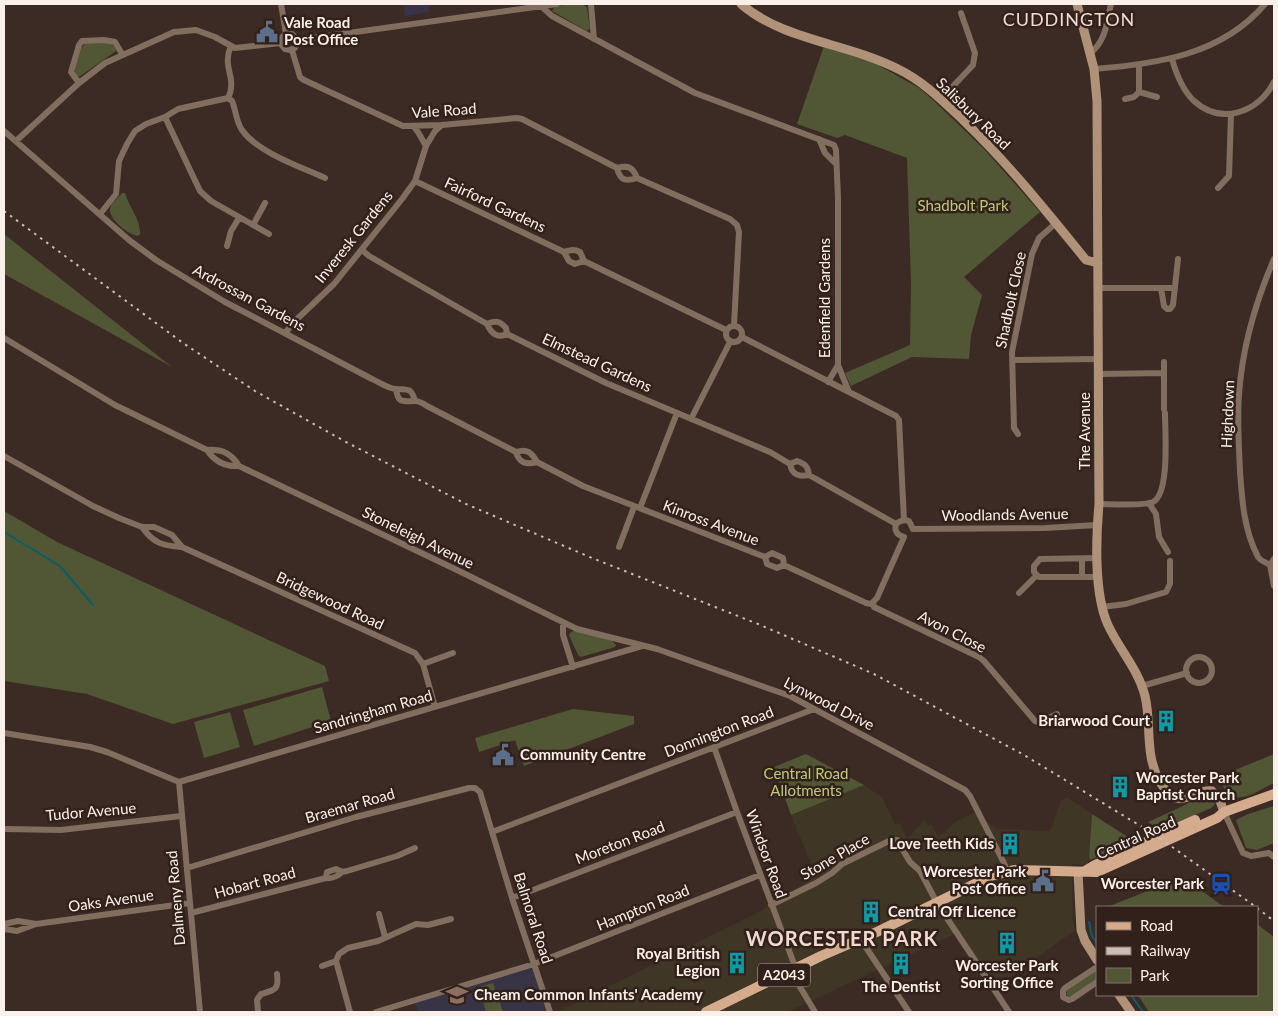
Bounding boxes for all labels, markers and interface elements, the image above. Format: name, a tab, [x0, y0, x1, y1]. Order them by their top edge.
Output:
district label: CUDDINGTON	[1003, 8, 1135, 30]
place label: Vale Road Post Office	[283, 13, 358, 48]
public building icon: Vale Road Post Office	[254, 19, 280, 45]
street label: Salisbury Road	[933, 74, 1014, 153]
street label: Vale Road	[411, 99, 477, 121]
street label: Fairford Gardens	[442, 173, 549, 235]
street label: Inveresk Gardens	[311, 187, 396, 286]
park label: Shadbolt Park	[917, 196, 1009, 214]
street label: Edenfield Gardens	[815, 238, 833, 358]
street label: Shadbolt Close	[991, 250, 1029, 350]
street label: Ardrossan Gardens	[190, 260, 309, 334]
street label: Elmstead Gardens	[540, 329, 655, 395]
street label: Highdown	[1217, 380, 1237, 448]
street label: The Avenue	[1075, 392, 1093, 470]
street label: Kinross Avenue	[661, 495, 762, 549]
street label: Stoneleigh Avenue	[360, 502, 477, 572]
street label: Woodlands Avenue	[941, 504, 1069, 524]
street label: Bridgewood Road	[274, 567, 387, 633]
street label: Avon Close	[915, 606, 990, 656]
street label: Lynwood Drive	[781, 673, 878, 734]
street label: Sandringham Road	[311, 685, 434, 737]
street label: Donnington Road	[661, 702, 776, 760]
building icon: Briarwood Court	[1153, 708, 1179, 734]
place label: Briarwood Court	[1038, 711, 1150, 729]
public building icon: Community Centre	[490, 742, 516, 768]
place label: Community Centre	[520, 745, 646, 763]
park label: Central Road Allotments	[764, 764, 848, 799]
place label: Worcester Park Baptist Church	[1136, 768, 1240, 803]
building icon: Worcester Park Baptist Church	[1107, 774, 1133, 800]
street label: Braemar Road	[303, 784, 397, 826]
street label: Tudor Avenue	[45, 798, 137, 824]
street label: Windsor Road	[743, 807, 791, 900]
street label: Central Road	[1093, 812, 1178, 863]
street label: Moreton Road	[572, 817, 667, 867]
street label: Stone Place	[797, 829, 872, 883]
building icon: Love Teeth Kids	[997, 831, 1023, 857]
place label: Love Teeth Kids	[889, 834, 994, 852]
street label: Dalmeny Road	[162, 850, 188, 946]
place label: Worcester Park Post Office	[923, 862, 1027, 897]
street label: Hobart Road	[212, 863, 297, 902]
public building icon: Worcester Park Post Office	[1030, 868, 1056, 894]
street label: Balmoral Road	[511, 870, 557, 966]
station icon: Worcester Park	[1208, 871, 1234, 897]
place label: Worcester Park	[1101, 874, 1205, 892]
street label: Hampton Road	[594, 880, 692, 934]
street label: Oaks Avenue	[67, 885, 155, 915]
building icon: Central Off Licence	[858, 899, 884, 925]
place label: Central Off Licence	[888, 902, 1016, 920]
legend	[1096, 906, 1258, 996]
text: Road	[1140, 916, 1173, 934]
district label: WORCESTER PARK	[746, 926, 938, 950]
building icon: Worcester Park Sorting Office	[994, 930, 1020, 956]
text: Railway	[1140, 941, 1191, 959]
place label: Royal British Legion	[636, 944, 720, 979]
building icon: Royal British Legion	[724, 950, 750, 976]
building icon: The Dentist	[888, 951, 914, 977]
place label: Worcester Park Sorting Office	[955, 956, 1060, 991]
road number: A2043	[758, 964, 810, 986]
text: Park	[1140, 966, 1170, 984]
place label: The Dentist	[862, 977, 941, 995]
school or university icon: Cheam Common Infants' Academy	[444, 982, 470, 1008]
place label: Cheam Common Infants' Academy	[474, 985, 703, 1003]

